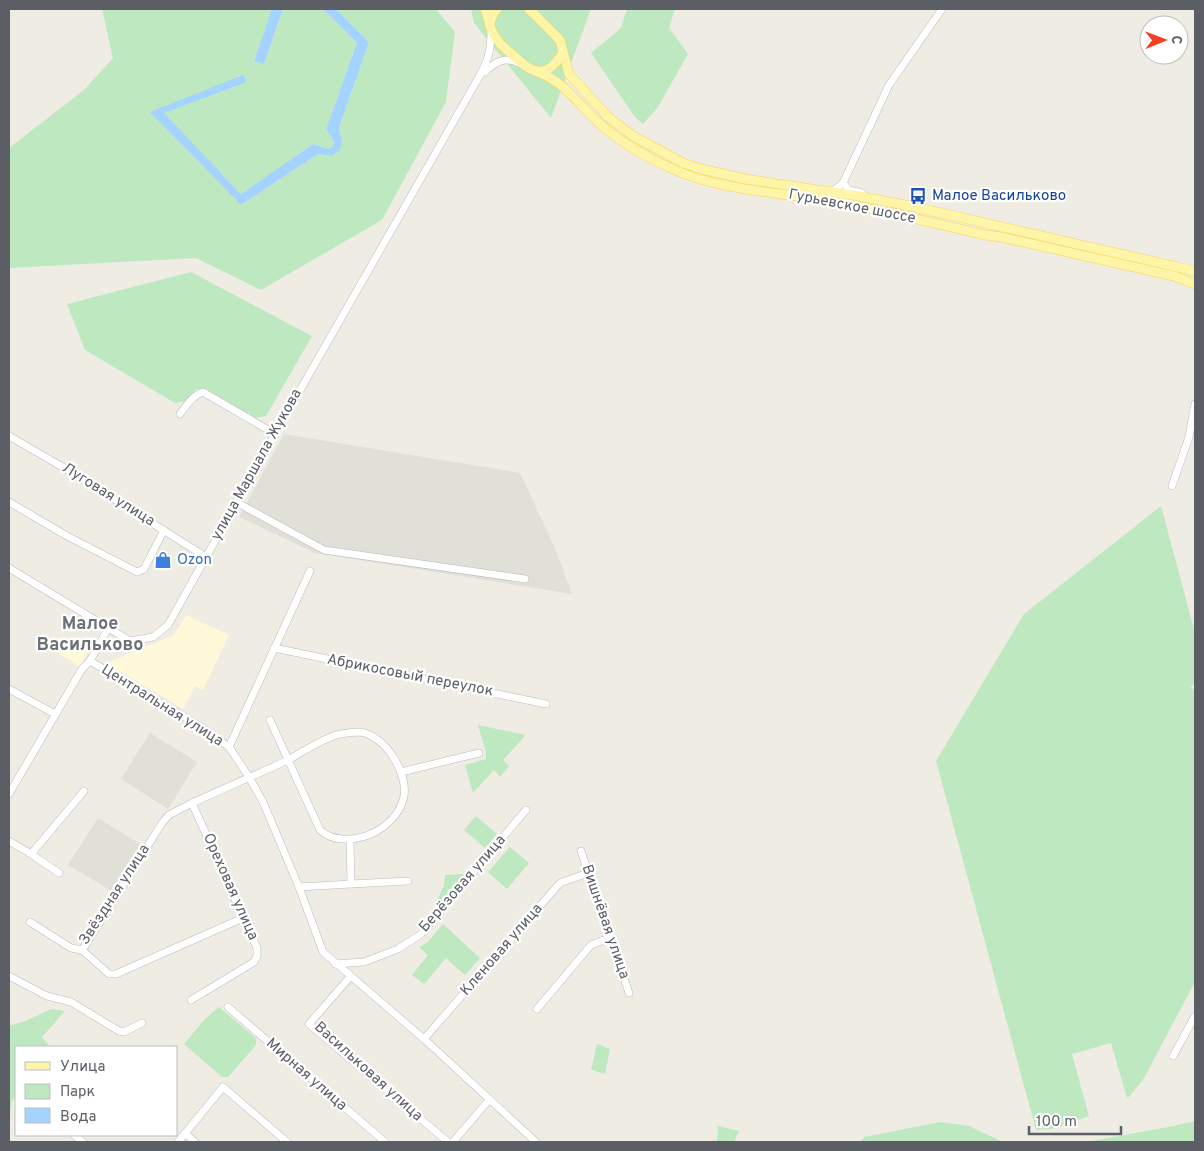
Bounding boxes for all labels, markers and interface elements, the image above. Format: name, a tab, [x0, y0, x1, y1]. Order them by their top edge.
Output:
north arrow	[1139, 15, 1189, 65]
text: С	[1167, 35, 1184, 44]
street label: Гурьевское шоссе	[787, 185, 917, 229]
bus stop icon: Малое Васильково	[908, 186, 928, 206]
place label: Малое Васильково	[932, 187, 1066, 206]
street label: улица Маршала Жукова	[207, 386, 307, 544]
street label: Луговая улица	[58, 459, 158, 531]
shop icon: Ozon	[153, 550, 173, 570]
place label: Ozon	[177, 551, 212, 570]
district label: Малое Васильково	[37, 613, 143, 657]
street label: Абрикосовый переулок	[325, 651, 495, 701]
street label: Центральная улица	[97, 661, 227, 751]
street label: Ореховая улица	[198, 831, 262, 943]
street label: Берёзовая улица	[415, 831, 511, 937]
street label: Звёздная улица	[75, 841, 155, 949]
street label: Вишнёвая улица	[577, 862, 633, 982]
street label: Кленовая улица	[457, 900, 547, 1000]
street label: Васильковая улица	[310, 1018, 426, 1126]
street label: Мирная улица	[261, 1035, 351, 1115]
legend	[15, 1046, 178, 1136]
text: Улица	[60, 1058, 105, 1077]
text: Парк	[60, 1083, 95, 1102]
scale bar	[1029, 1104, 1122, 1136]
text: Вода	[60, 1108, 96, 1127]
text: 100 m	[1036, 1113, 1077, 1132]

